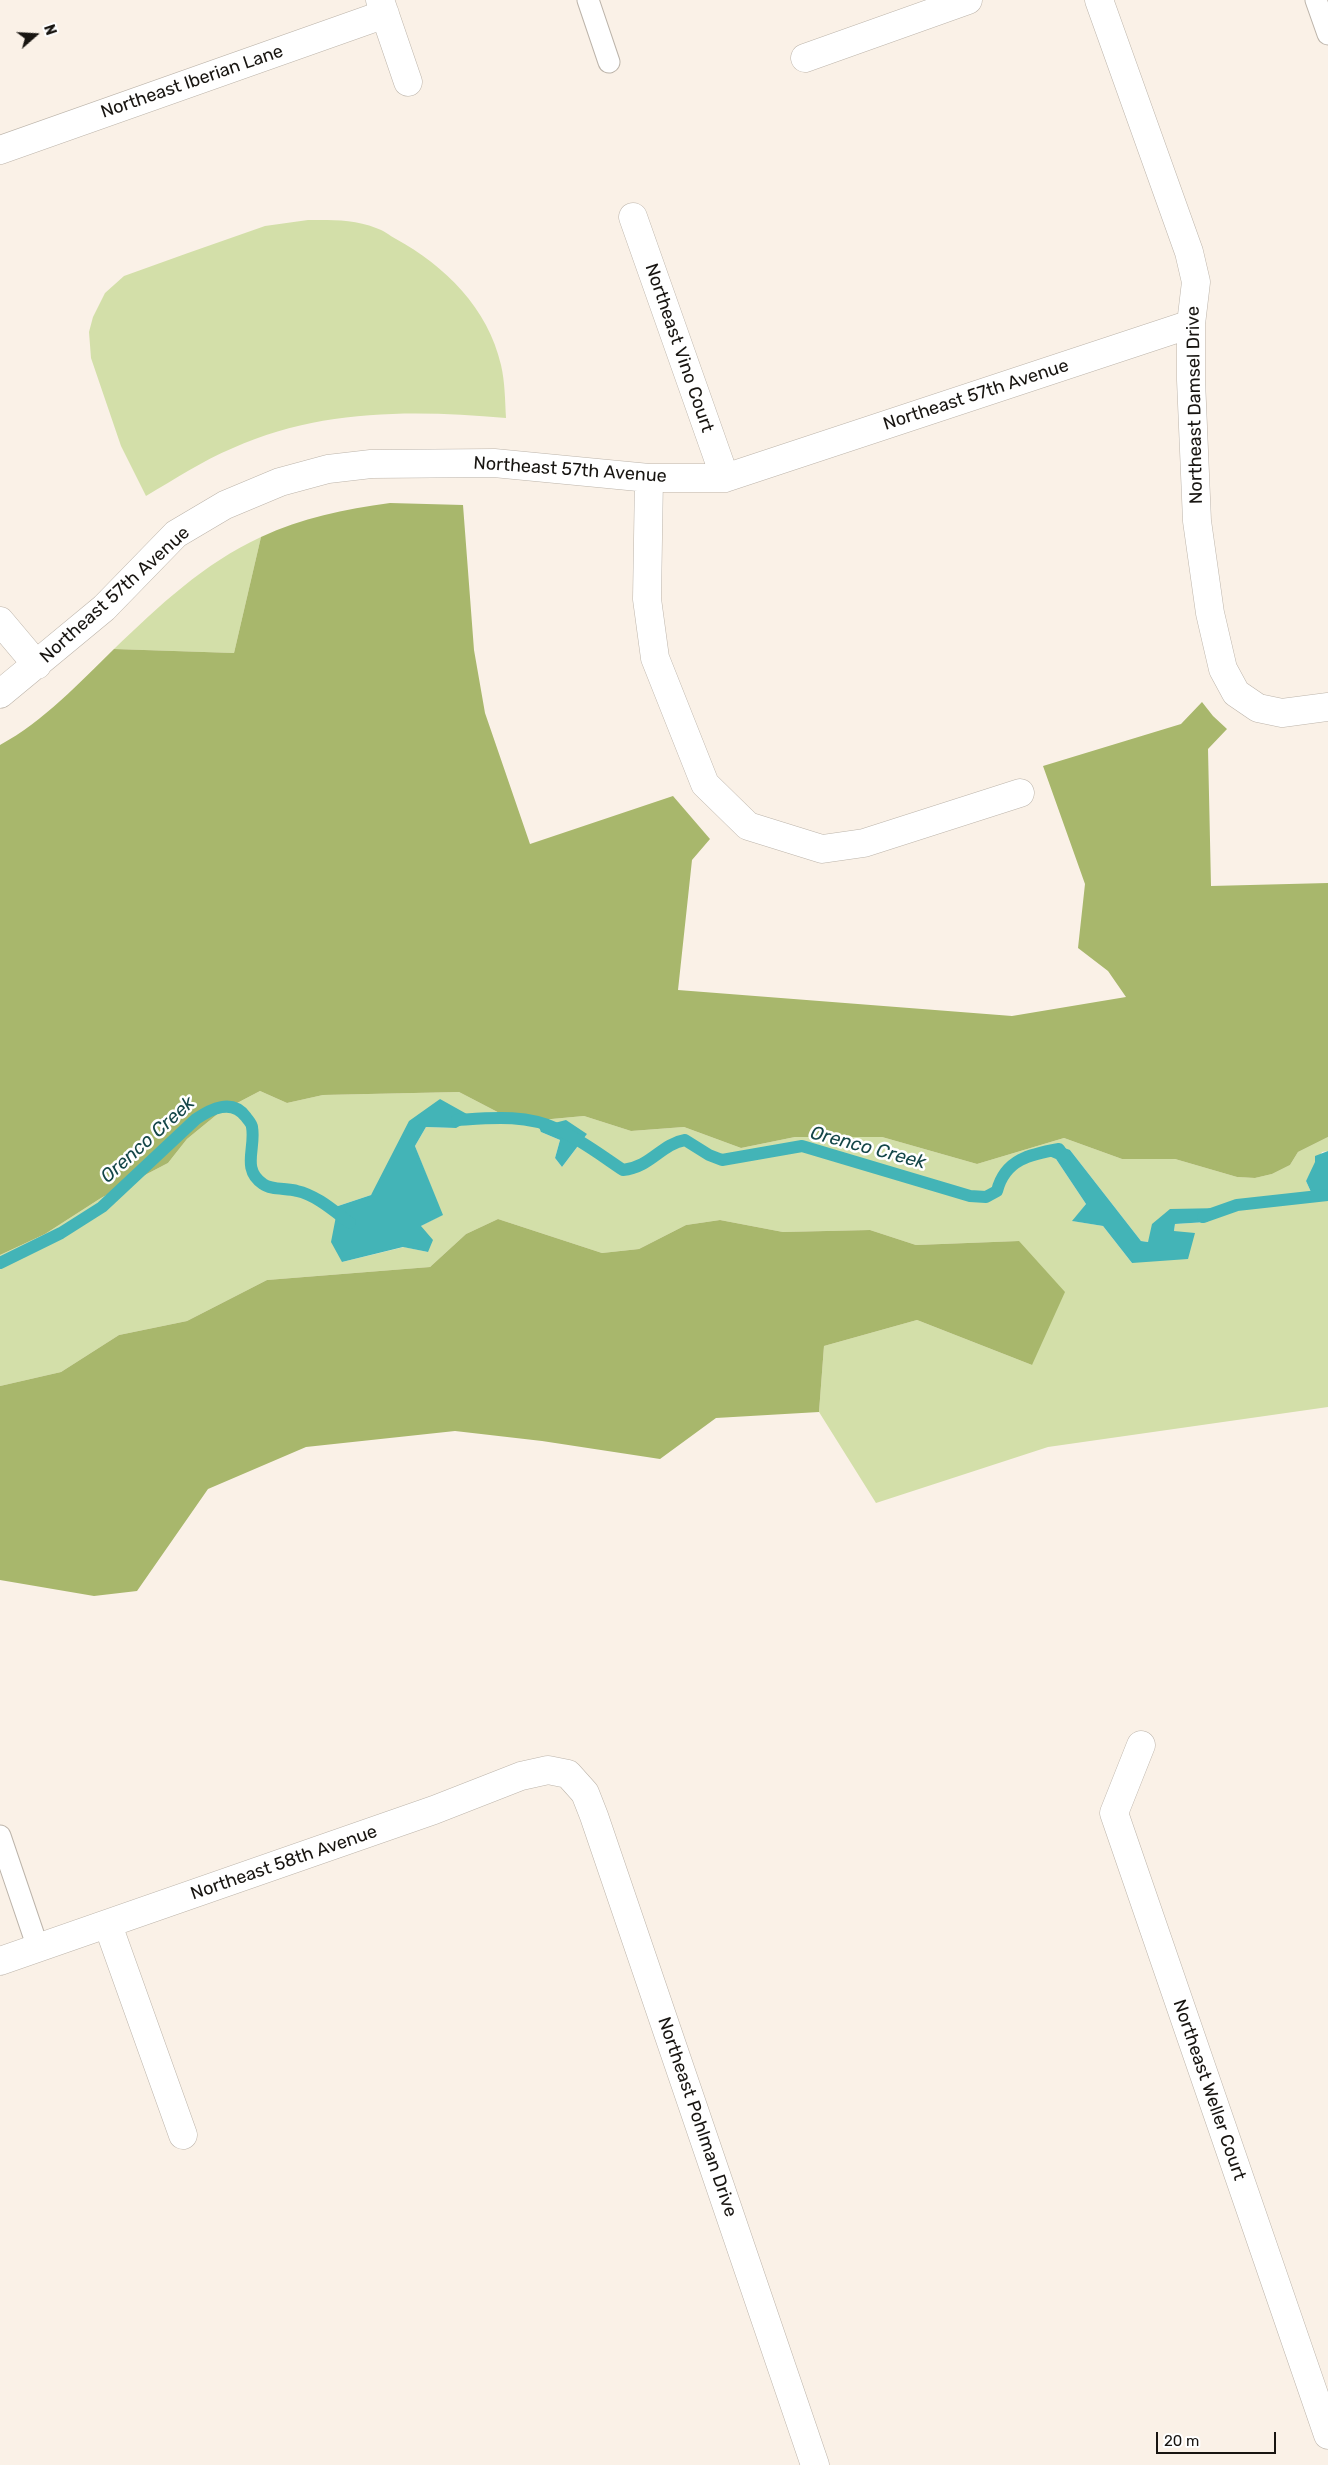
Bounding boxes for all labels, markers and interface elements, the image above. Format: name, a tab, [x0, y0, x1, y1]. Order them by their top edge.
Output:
north arrow	[10, 10, 60, 60]
text: N	[40, 22, 59, 37]
street label: Northeast Iberian Lane	[98, 41, 286, 123]
street label: Northeast Vino Court	[640, 261, 718, 435]
street label: Northeast Damsel Drive	[1182, 306, 1208, 504]
street label: Northeast 57th Avenue	[881, 355, 1071, 435]
street label: Northeast 57th Avenue	[473, 452, 667, 488]
street label: Northeast 57th Avenue	[36, 522, 194, 668]
water label: Orenco Creek	[96, 1092, 200, 1188]
water label: Orenco Creek	[808, 1122, 928, 1174]
street label: Northeast 58th Avenue	[188, 1821, 380, 1905]
street label: Northeast Weller Court	[1168, 1997, 1250, 2183]
street label: Northeast Pohlman Drive	[653, 2014, 741, 2220]
scale bar	[1158, 2422, 1278, 2454]
text: 20 m	[1164, 2432, 1199, 2450]

